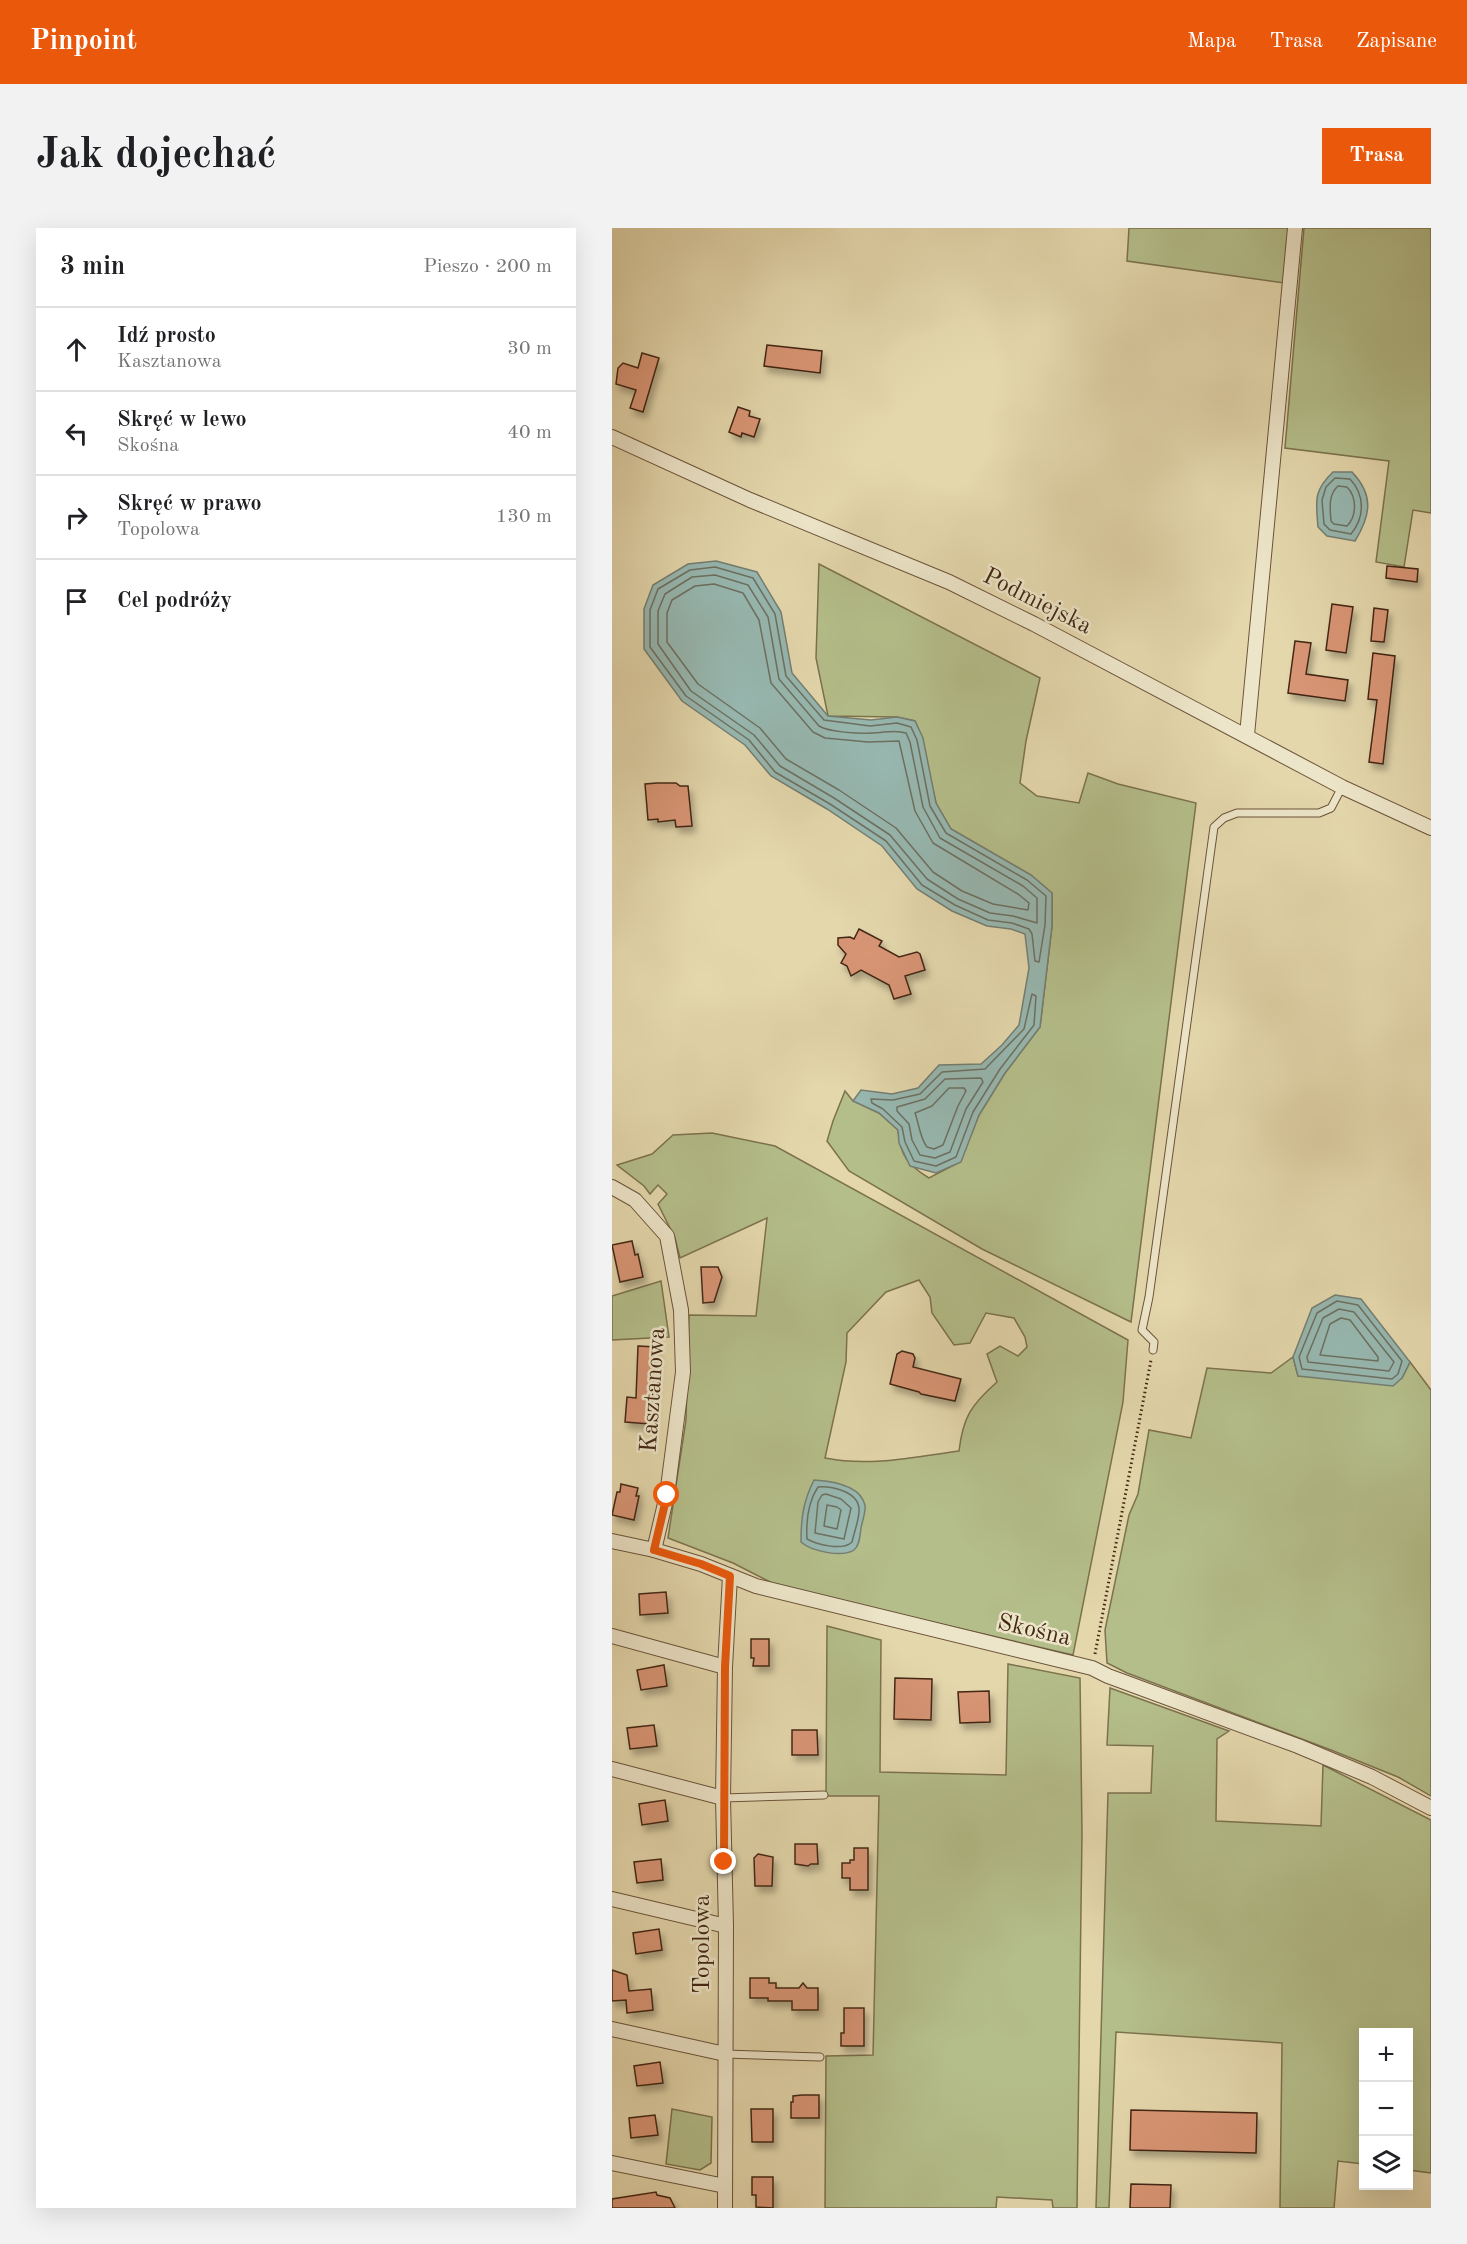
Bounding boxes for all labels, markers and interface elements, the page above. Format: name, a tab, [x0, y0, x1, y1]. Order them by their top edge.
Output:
text: Pinpoint	[30, 28, 137, 56]
text: Mapa	[1187, 31, 1236, 52]
text: Trasa	[1269, 31, 1323, 52]
text: Zapisane	[1356, 31, 1437, 52]
button: Trasa	[1322, 128, 1431, 184]
text: Jak dojechać	[36, 135, 277, 177]
text: 3 min	[60, 254, 125, 280]
text: Pieszo · 200 m	[423, 257, 552, 277]
text: Idź prosto	[117, 325, 216, 347]
icon: ahead	[60, 333, 93, 366]
text: 30 m	[507, 339, 552, 359]
text: Kasztanowa	[117, 352, 222, 372]
text: Skręć w lewo	[117, 409, 247, 431]
icon: left	[60, 417, 93, 450]
text: 40 m	[507, 423, 552, 443]
text: Skośna	[117, 436, 179, 456]
text: Skręć w prawo	[117, 493, 262, 515]
icon: right	[60, 501, 93, 534]
text: 130 m	[496, 507, 552, 527]
text: Topolowa	[117, 520, 200, 540]
street label: Podmiejska	[979, 564, 1095, 640]
icon: arrive	[60, 585, 93, 618]
text: Cel podróży	[117, 590, 232, 612]
street label: Kasztanowa	[638, 1326, 670, 1453]
route start	[653, 1481, 679, 1507]
street label: Skośna	[995, 1611, 1073, 1651]
route end	[710, 1848, 736, 1874]
street label: Topolowa	[691, 1894, 715, 1994]
map controls	[1359, 2028, 1413, 2190]
button: +	[1359, 2028, 1413, 2082]
button: −	[1359, 2082, 1413, 2136]
button: layers	[1359, 2136, 1413, 2190]

